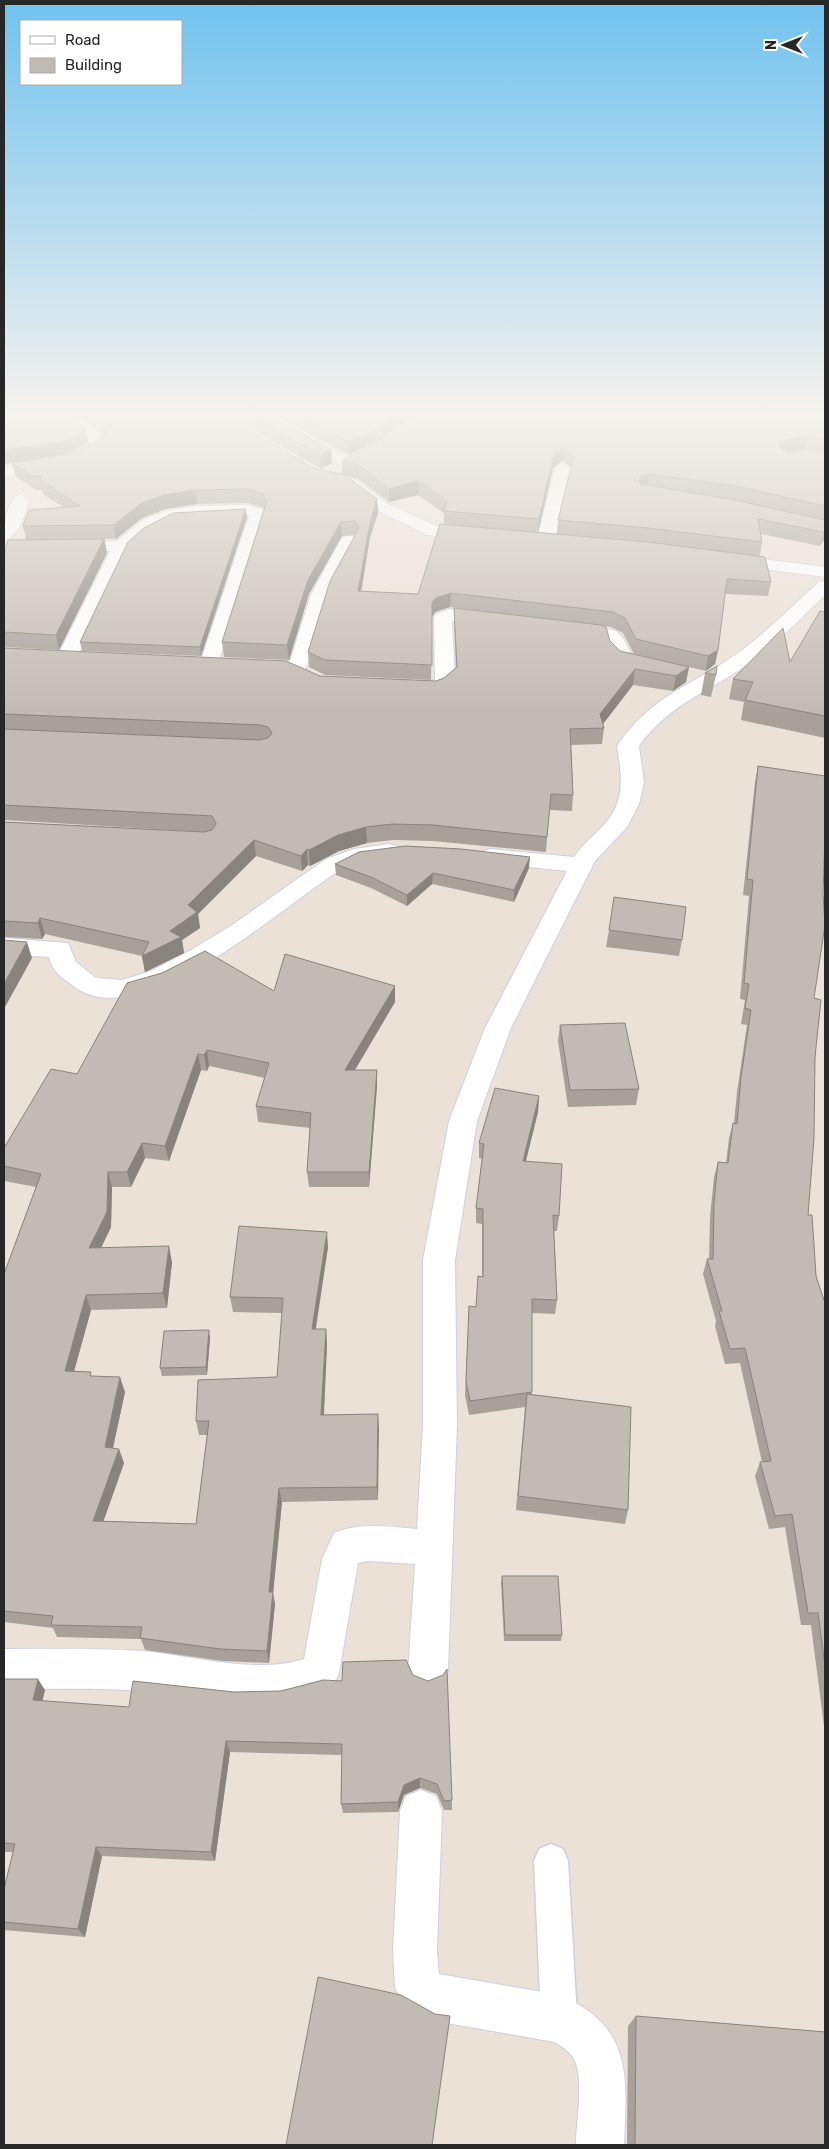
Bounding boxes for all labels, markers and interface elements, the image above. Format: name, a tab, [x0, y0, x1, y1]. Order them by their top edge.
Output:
legend	[20, 20, 182, 85]
north arrow	[759, 20, 809, 70]
text: Road	[65, 31, 101, 49]
text: N	[763, 40, 780, 50]
text: Building	[65, 56, 122, 74]

